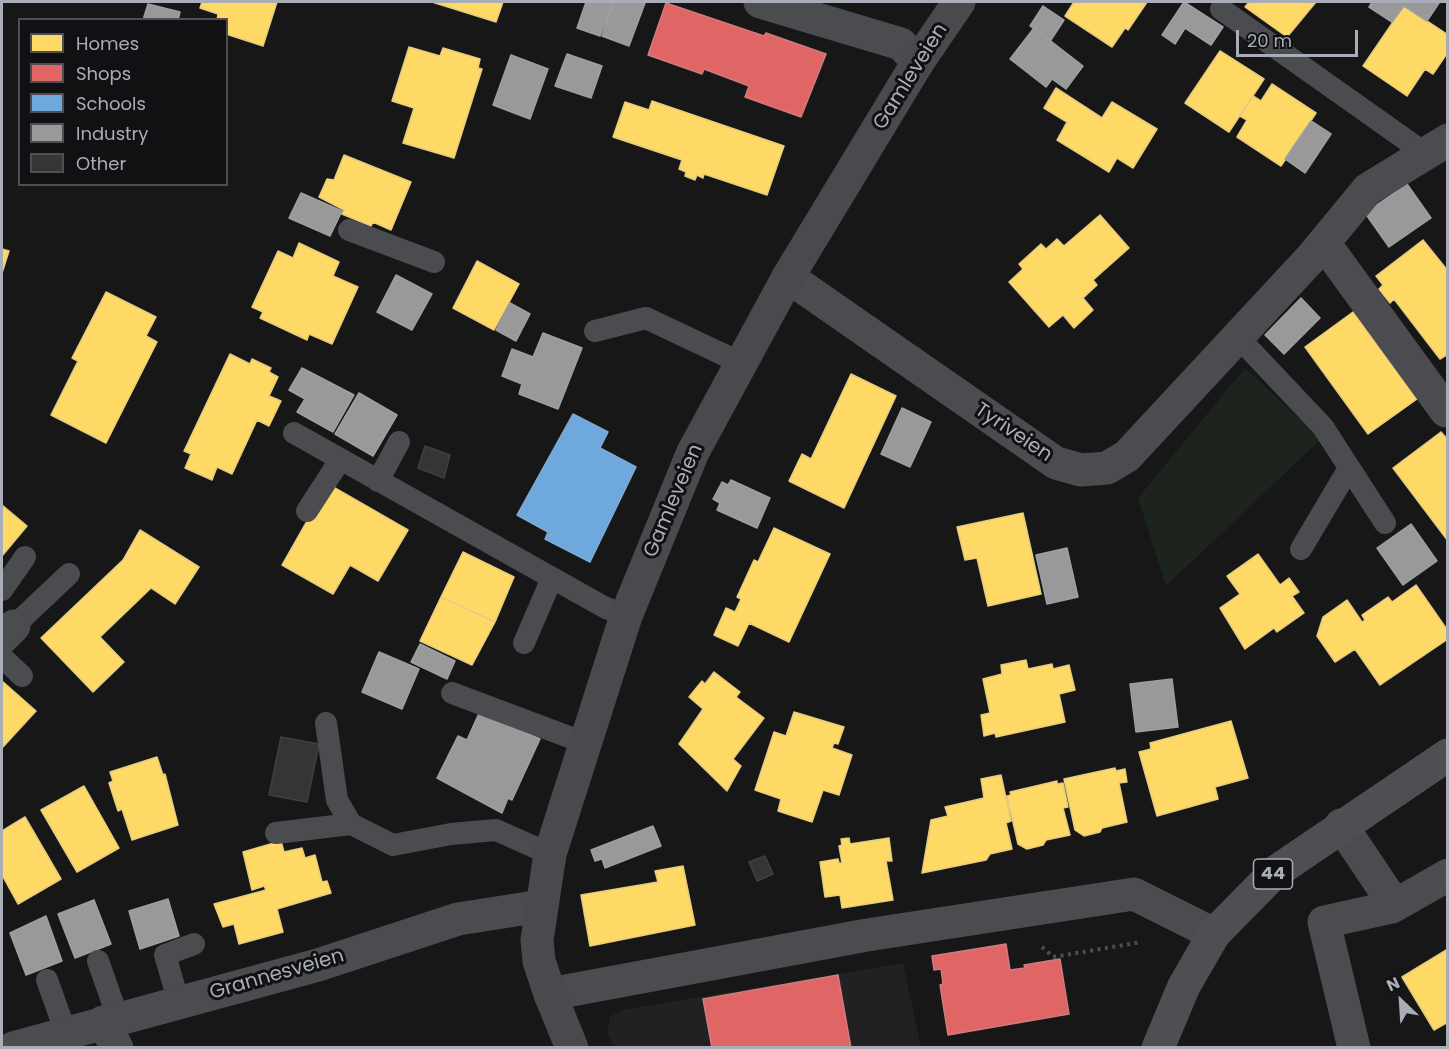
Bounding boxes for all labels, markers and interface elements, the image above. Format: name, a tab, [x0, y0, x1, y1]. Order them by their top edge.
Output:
legend	[18, 18, 228, 186]
scale bar	[1239, 18, 1360, 56]
street label: Gamleveien	[869, 19, 953, 135]
text: 20 m	[1247, 28, 1292, 53]
text: Homes	[76, 31, 139, 56]
text: Shops	[76, 61, 131, 86]
text: Schools	[76, 91, 146, 116]
text: Industry	[76, 121, 148, 146]
text: Other	[76, 151, 126, 176]
street label: Tyriveien	[970, 398, 1056, 468]
street label: Gamleveien	[639, 441, 709, 561]
road number: 44	[1254, 859, 1292, 889]
street label: Grannesveien	[207, 944, 347, 1006]
north arrow	[1371, 971, 1431, 1031]
text: N	[1383, 971, 1403, 997]

